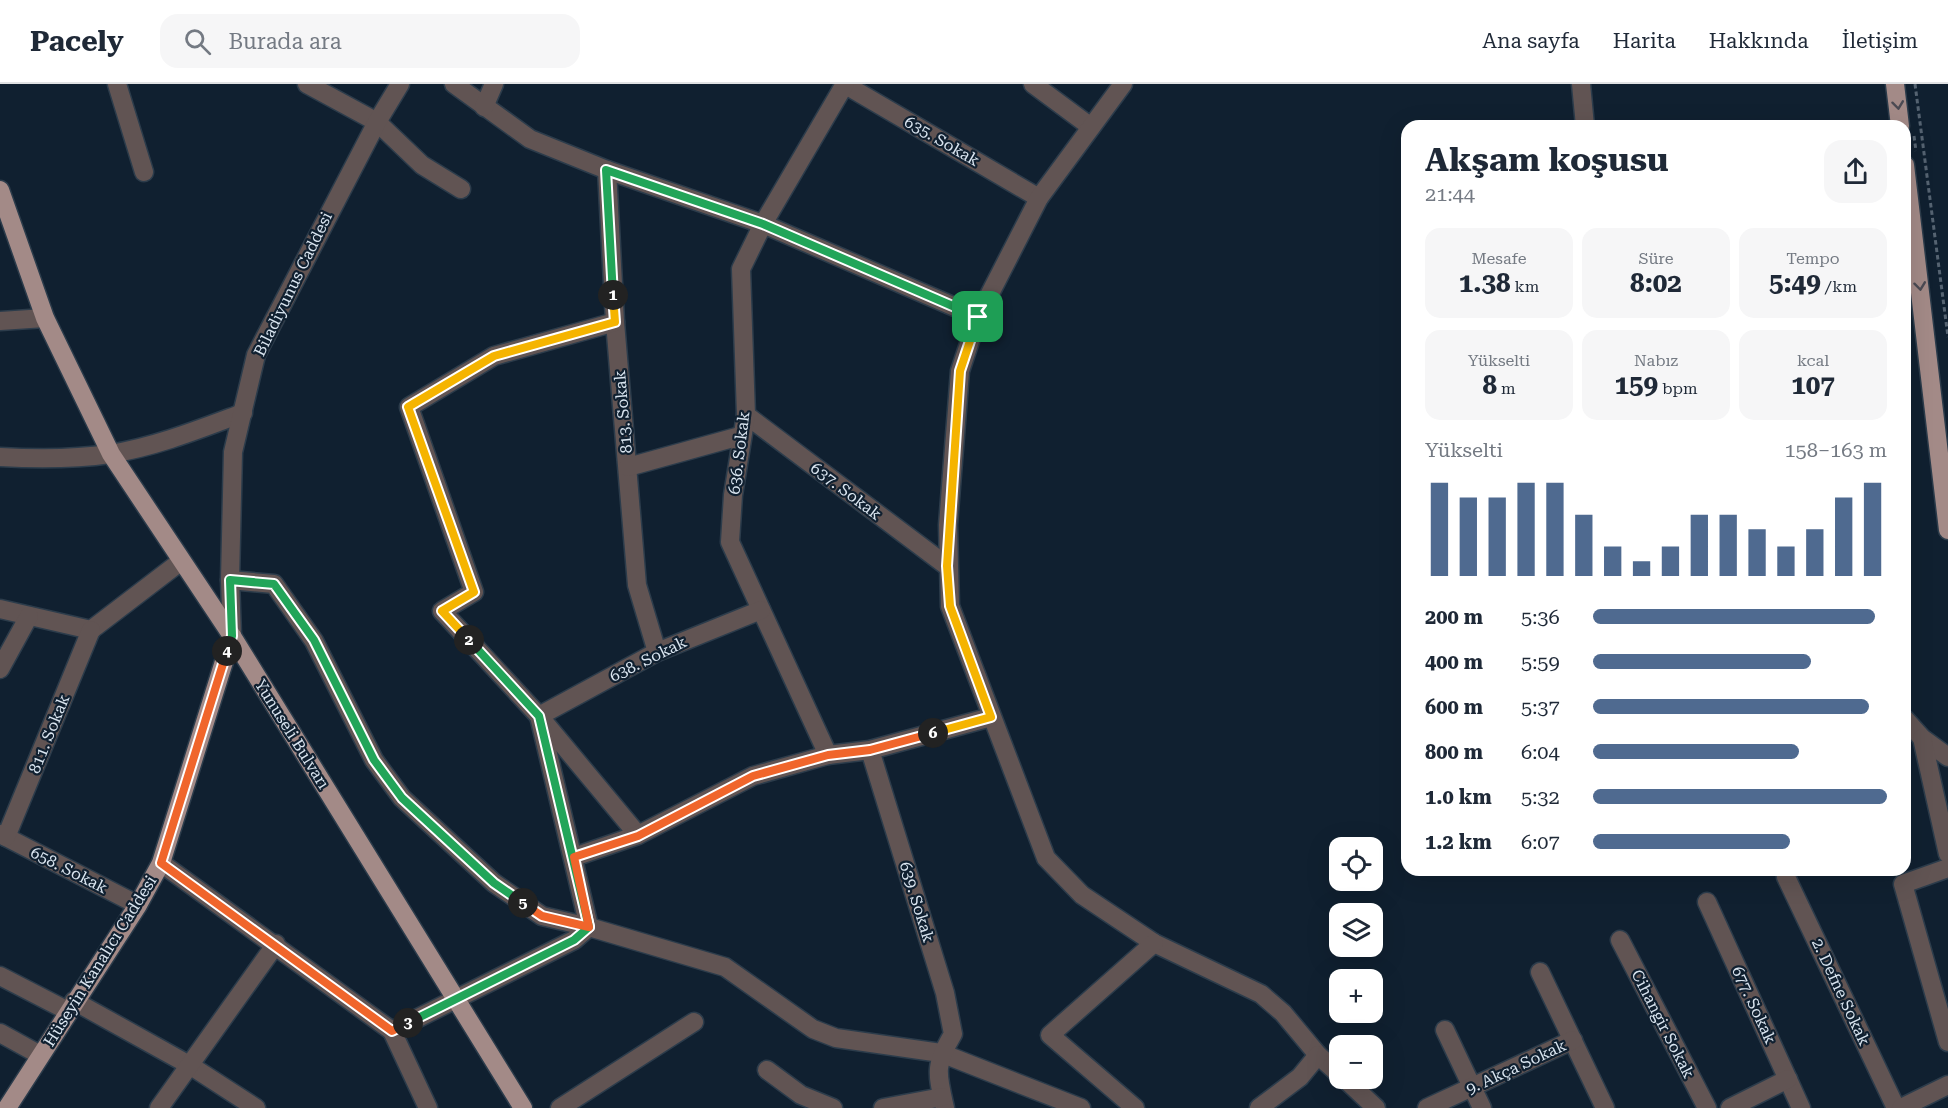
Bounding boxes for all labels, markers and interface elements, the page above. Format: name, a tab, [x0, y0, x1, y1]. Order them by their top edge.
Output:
search box	[160, 14, 580, 68]
text: Pacely	[30, 25, 124, 58]
icon: search	[181, 25, 214, 58]
text: Burada ara	[229, 29, 342, 54]
text: Ana sayfa	[1482, 29, 1580, 53]
text: Harita	[1613, 29, 1676, 53]
text: Hakkında	[1709, 29, 1809, 53]
text: İletişim	[1842, 29, 1918, 53]
one-way arrow	[1891, 100, 1903, 110]
street label: 635. Sokak	[901, 112, 983, 170]
text: Akşam koşusu	[1425, 140, 1668, 179]
button: share	[1824, 140, 1887, 203]
text: 21:44	[1425, 182, 1475, 206]
street label: Biladiyunus Caddesi	[250, 209, 336, 359]
text: Mesafe	[1471, 249, 1527, 268]
text: Süre	[1638, 249, 1674, 268]
text: Tempo	[1786, 249, 1840, 268]
text: 1.38	[1459, 268, 1511, 298]
text: 8:02	[1630, 268, 1682, 298]
text: 5:49	[1769, 268, 1821, 298]
text: km	[1511, 277, 1539, 296]
text: /km	[1821, 277, 1857, 296]
pin: 1	[598, 280, 628, 310]
one-way arrow	[1913, 281, 1925, 290]
text: 1	[609, 285, 617, 304]
pin	[952, 291, 1003, 342]
icon: arrive	[961, 300, 994, 333]
text: Yükselti	[1468, 351, 1530, 370]
text: Nabız	[1634, 351, 1678, 370]
text: kcal	[1797, 351, 1829, 370]
street label: 813. Sokak	[610, 370, 636, 454]
text: 8	[1482, 370, 1497, 400]
text: 159	[1614, 370, 1658, 400]
text: 107	[1791, 370, 1835, 400]
text: m	[1497, 379, 1516, 398]
text: bpm	[1658, 379, 1698, 398]
street label: 636. Sokak	[724, 410, 754, 496]
text: Yükselti	[1425, 438, 1503, 462]
text: 158–163 m	[1784, 438, 1887, 462]
street label: 637. Sokak	[807, 458, 885, 524]
text: 200 m	[1425, 605, 1483, 629]
text: 5:36	[1521, 605, 1560, 629]
pin: 2	[454, 625, 484, 655]
text: 2	[465, 630, 473, 649]
street label: 638. Sokak	[606, 632, 690, 686]
pin: 4	[212, 636, 242, 666]
text: 4	[223, 641, 231, 660]
text: 400 m	[1425, 650, 1483, 674]
text: 5:59	[1521, 650, 1560, 674]
street label: Yunuseli Bulvarı	[251, 676, 333, 792]
street label: 811. Sokak	[25, 692, 73, 776]
text: 600 m	[1425, 695, 1483, 719]
text: 5:37	[1521, 695, 1560, 719]
pin: 6	[918, 718, 948, 748]
text: 6	[929, 723, 937, 742]
text: 800 m	[1425, 740, 1483, 764]
text: 6:04	[1521, 740, 1560, 764]
text: 1.0 km	[1425, 785, 1492, 809]
text: 5:32	[1521, 785, 1560, 809]
text: 1.2 km	[1425, 830, 1492, 854]
text: 6:07	[1521, 830, 1560, 854]
map controls	[1329, 837, 1383, 1089]
button: locate	[1329, 837, 1383, 891]
street label: 658. Sokak	[27, 843, 111, 897]
street label: 639. Sokak	[896, 859, 938, 945]
street label: Hüseyin Kanalıcı Caddesi	[40, 872, 160, 1050]
pin: 5	[508, 888, 538, 918]
text: 5	[519, 893, 527, 912]
button: layers	[1329, 903, 1383, 957]
street label: 2. Defne Sokak	[1808, 935, 1874, 1049]
street label: 677. Sokak	[1728, 963, 1780, 1047]
street label: Cihangir Sokak	[1627, 967, 1699, 1081]
button: +	[1329, 969, 1383, 1023]
pin: 3	[393, 1008, 423, 1038]
text: 3	[404, 1013, 412, 1032]
button: −	[1329, 1035, 1383, 1089]
street label: 9. Akça Sokak	[1463, 1036, 1569, 1098]

